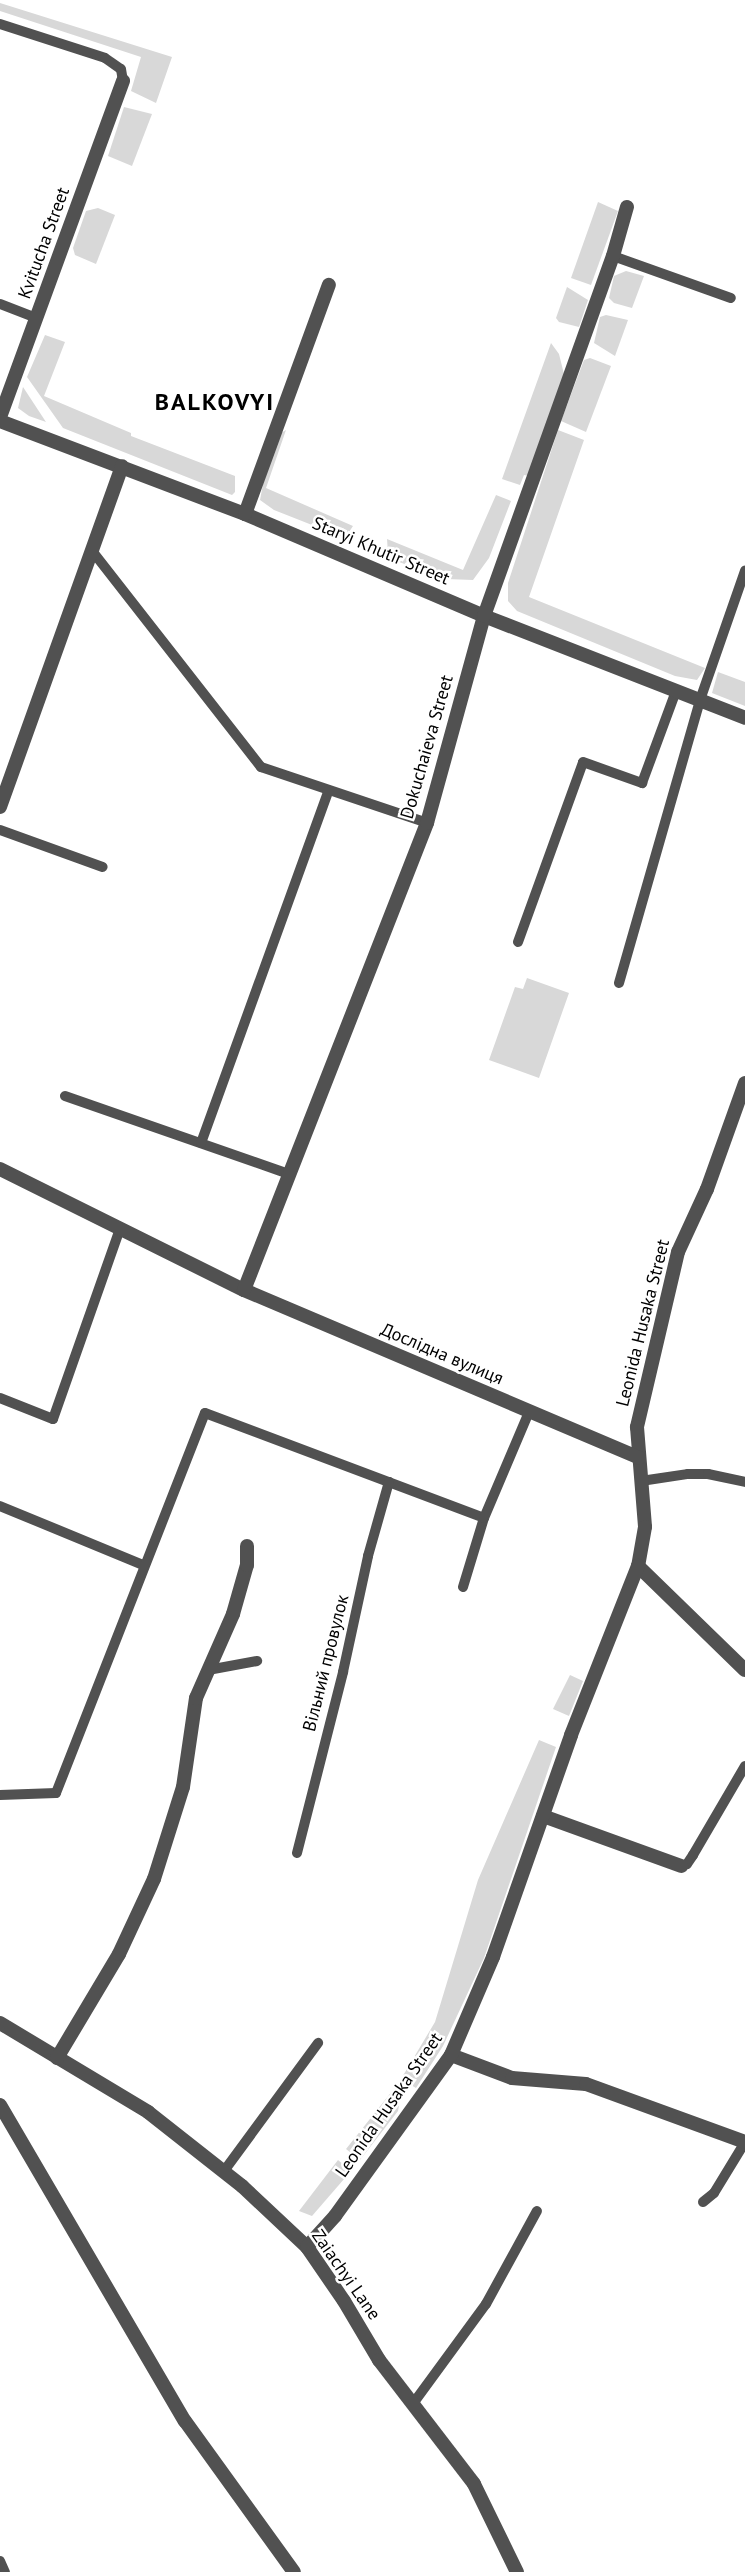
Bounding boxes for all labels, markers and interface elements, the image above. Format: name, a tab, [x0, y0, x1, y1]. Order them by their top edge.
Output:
street label: Kvitucha Street	[14, 184, 74, 302]
district label: BALKOVYI	[156, 388, 274, 416]
street label: Staryi Khutir Street	[309, 512, 453, 590]
street label: Dokuchaieva Street	[396, 673, 458, 821]
street label: Leonida Husaka Street	[612, 1237, 674, 1409]
street label: Дослідна вулиця	[378, 1318, 506, 1390]
street label: Вільний провулок	[299, 1592, 353, 1734]
street label: Leonida Husaka Street	[331, 2029, 447, 2181]
street label: Zaiachyi Lane	[307, 2226, 385, 2324]

